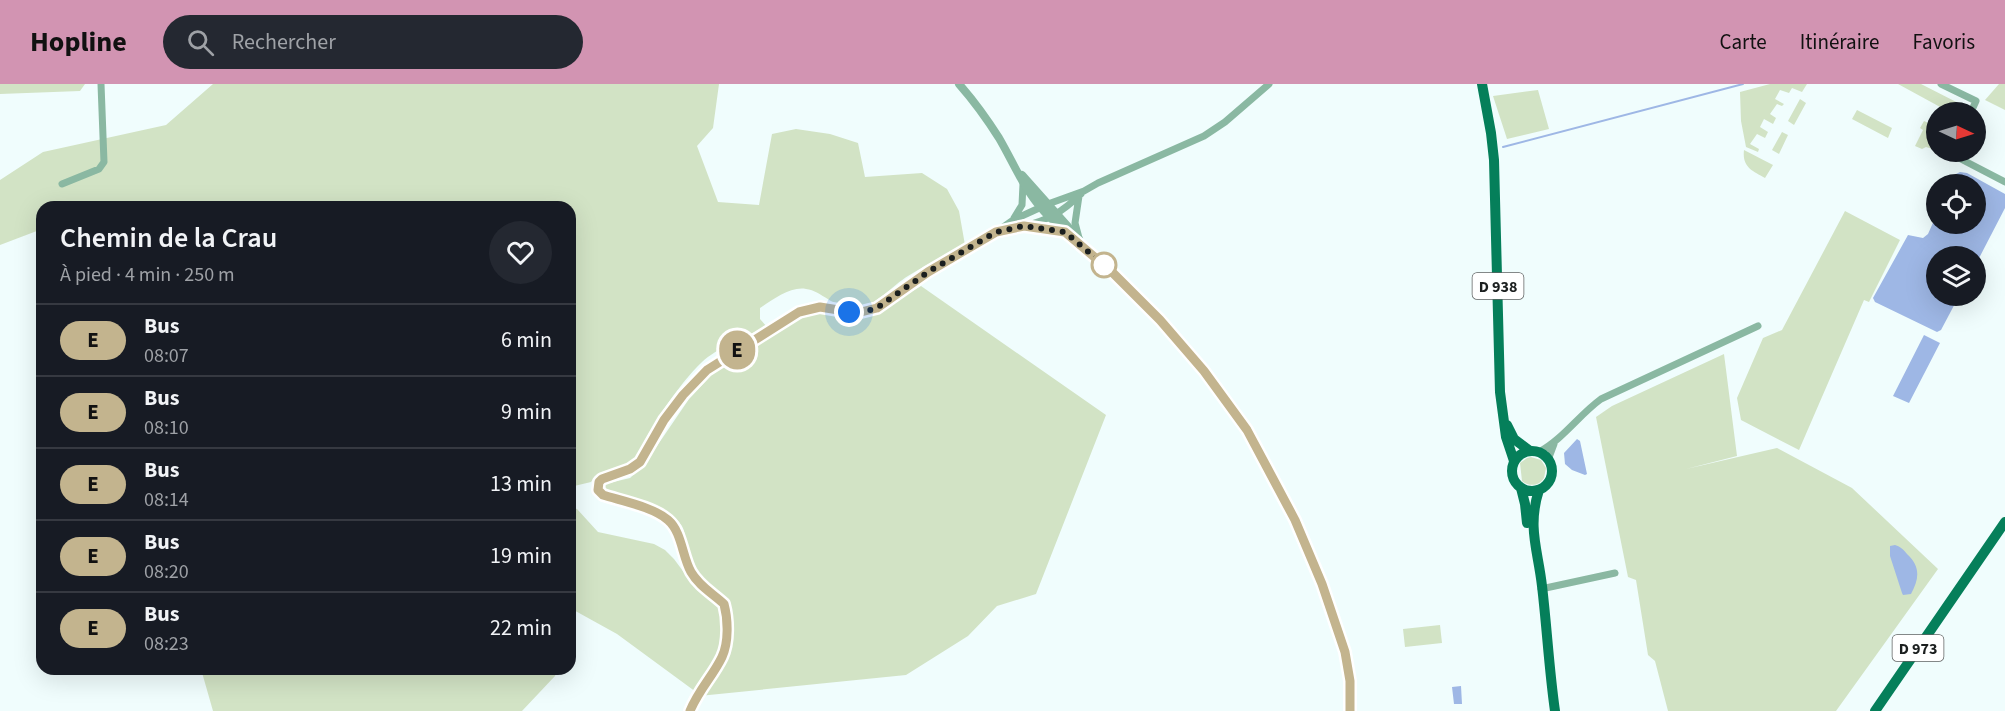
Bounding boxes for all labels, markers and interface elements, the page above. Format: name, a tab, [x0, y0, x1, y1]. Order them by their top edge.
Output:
search box	[163, 15, 583, 69]
text: Hopline	[30, 22, 127, 62]
icon: search	[184, 26, 217, 59]
text: Rechercher	[232, 26, 336, 58]
text: Carte	[1720, 27, 1767, 57]
text: Itinéraire	[1800, 27, 1879, 57]
text: Favoris	[1912, 27, 1975, 57]
north arrow	[1926, 102, 1986, 162]
map controls	[1926, 102, 1986, 306]
button: locate	[1926, 174, 1986, 234]
text: Chemin de la Crau	[60, 218, 277, 258]
button: heart	[489, 221, 552, 284]
button: layers	[1926, 246, 1986, 306]
unlabelled marker	[1091, 252, 1117, 278]
text: À pied · 4 min · 250 m	[60, 261, 235, 289]
road number: D 938	[1472, 273, 1524, 299]
your location	[834, 297, 864, 327]
text: Bus	[144, 310, 180, 342]
text: 6 min	[501, 324, 552, 356]
text: E	[87, 325, 99, 355]
line badge: E	[718, 330, 756, 370]
text: E	[731, 335, 743, 365]
text: 08:07	[144, 342, 189, 370]
text: Bus	[144, 382, 180, 414]
text: 9 min	[501, 396, 552, 428]
text: E	[87, 397, 99, 427]
text: 08:10	[144, 414, 189, 442]
text: Bus	[144, 454, 180, 486]
text: 13 min	[490, 468, 552, 500]
text: E	[87, 469, 99, 499]
text: 08:14	[144, 486, 189, 514]
text: Bus	[144, 526, 180, 558]
text: 19 min	[490, 540, 552, 572]
text: E	[87, 541, 99, 571]
text: 08:20	[144, 558, 189, 586]
text: Bus	[144, 598, 180, 630]
text: 22 min	[490, 612, 552, 644]
text: E	[87, 613, 99, 643]
text: 08:23	[144, 630, 189, 658]
road number: D 973	[1892, 635, 1944, 661]

